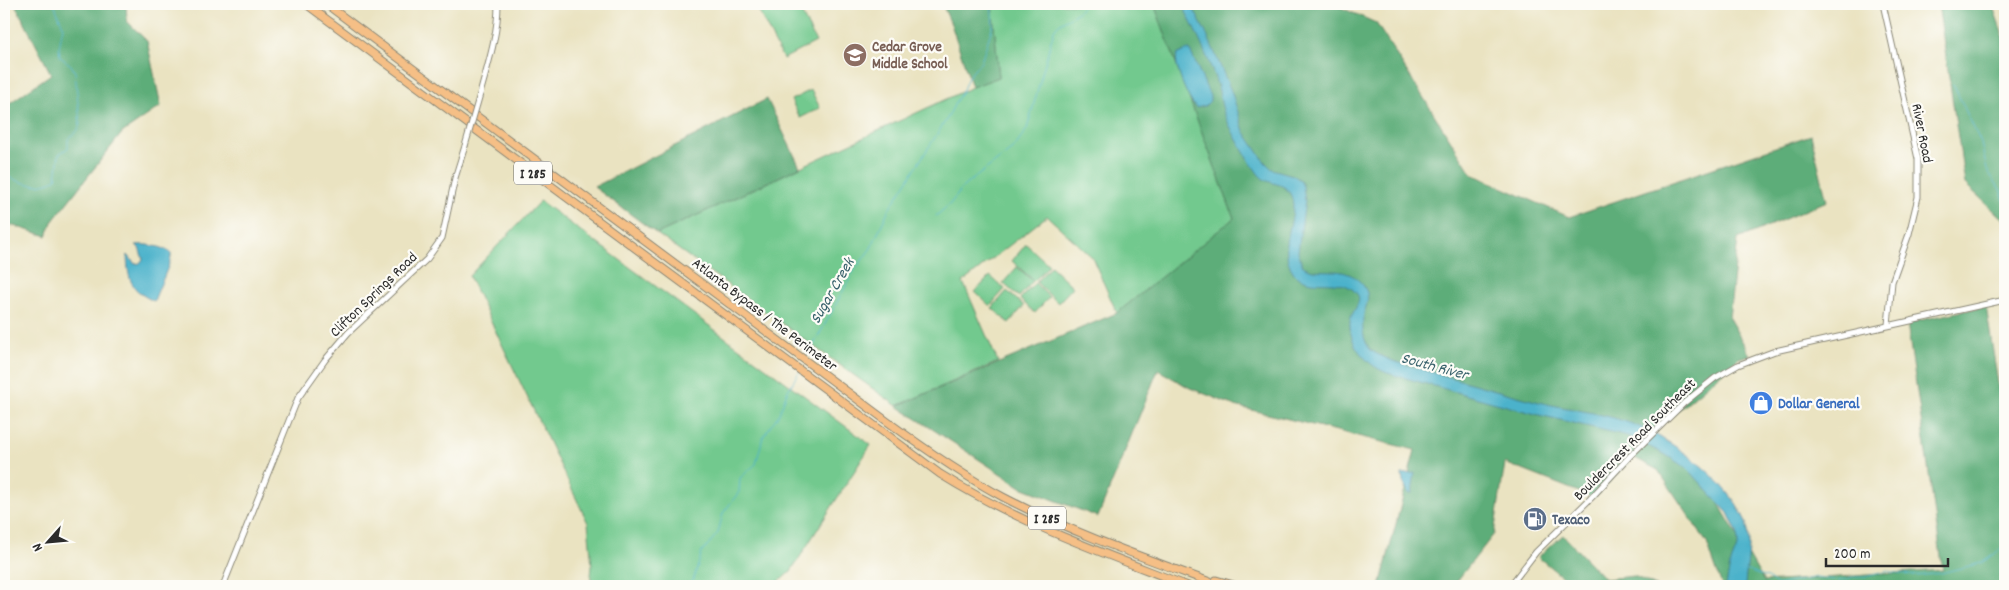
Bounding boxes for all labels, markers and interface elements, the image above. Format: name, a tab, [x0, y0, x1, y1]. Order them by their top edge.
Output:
place label: Cedar Grove Middle School	[872, 37, 948, 76]
school or university icon: Cedar Grove Middle School	[842, 42, 868, 68]
street label: River Road	[1905, 102, 1938, 165]
road number: I 285	[514, 162, 552, 184]
street label: Clifton Springs Road	[325, 248, 423, 343]
street label: Atlanta Bypass / The Perimeter	[686, 253, 842, 378]
water label: Sugar Creek	[805, 253, 862, 328]
water label: South River	[1398, 347, 1472, 388]
street label: Bouldercrest Road Southeast	[1569, 374, 1702, 507]
shop icon: Dollar General	[1748, 390, 1774, 416]
place label: Dollar General	[1778, 394, 1860, 416]
road number: I 285	[1028, 506, 1066, 530]
fuel station icon: Texaco	[1522, 506, 1548, 532]
place label: Texaco	[1552, 510, 1590, 532]
north arrow	[22, 518, 72, 568]
scale bar	[1826, 535, 1949, 567]
text: N	[28, 539, 49, 555]
text: 200 m	[1834, 544, 1871, 566]

